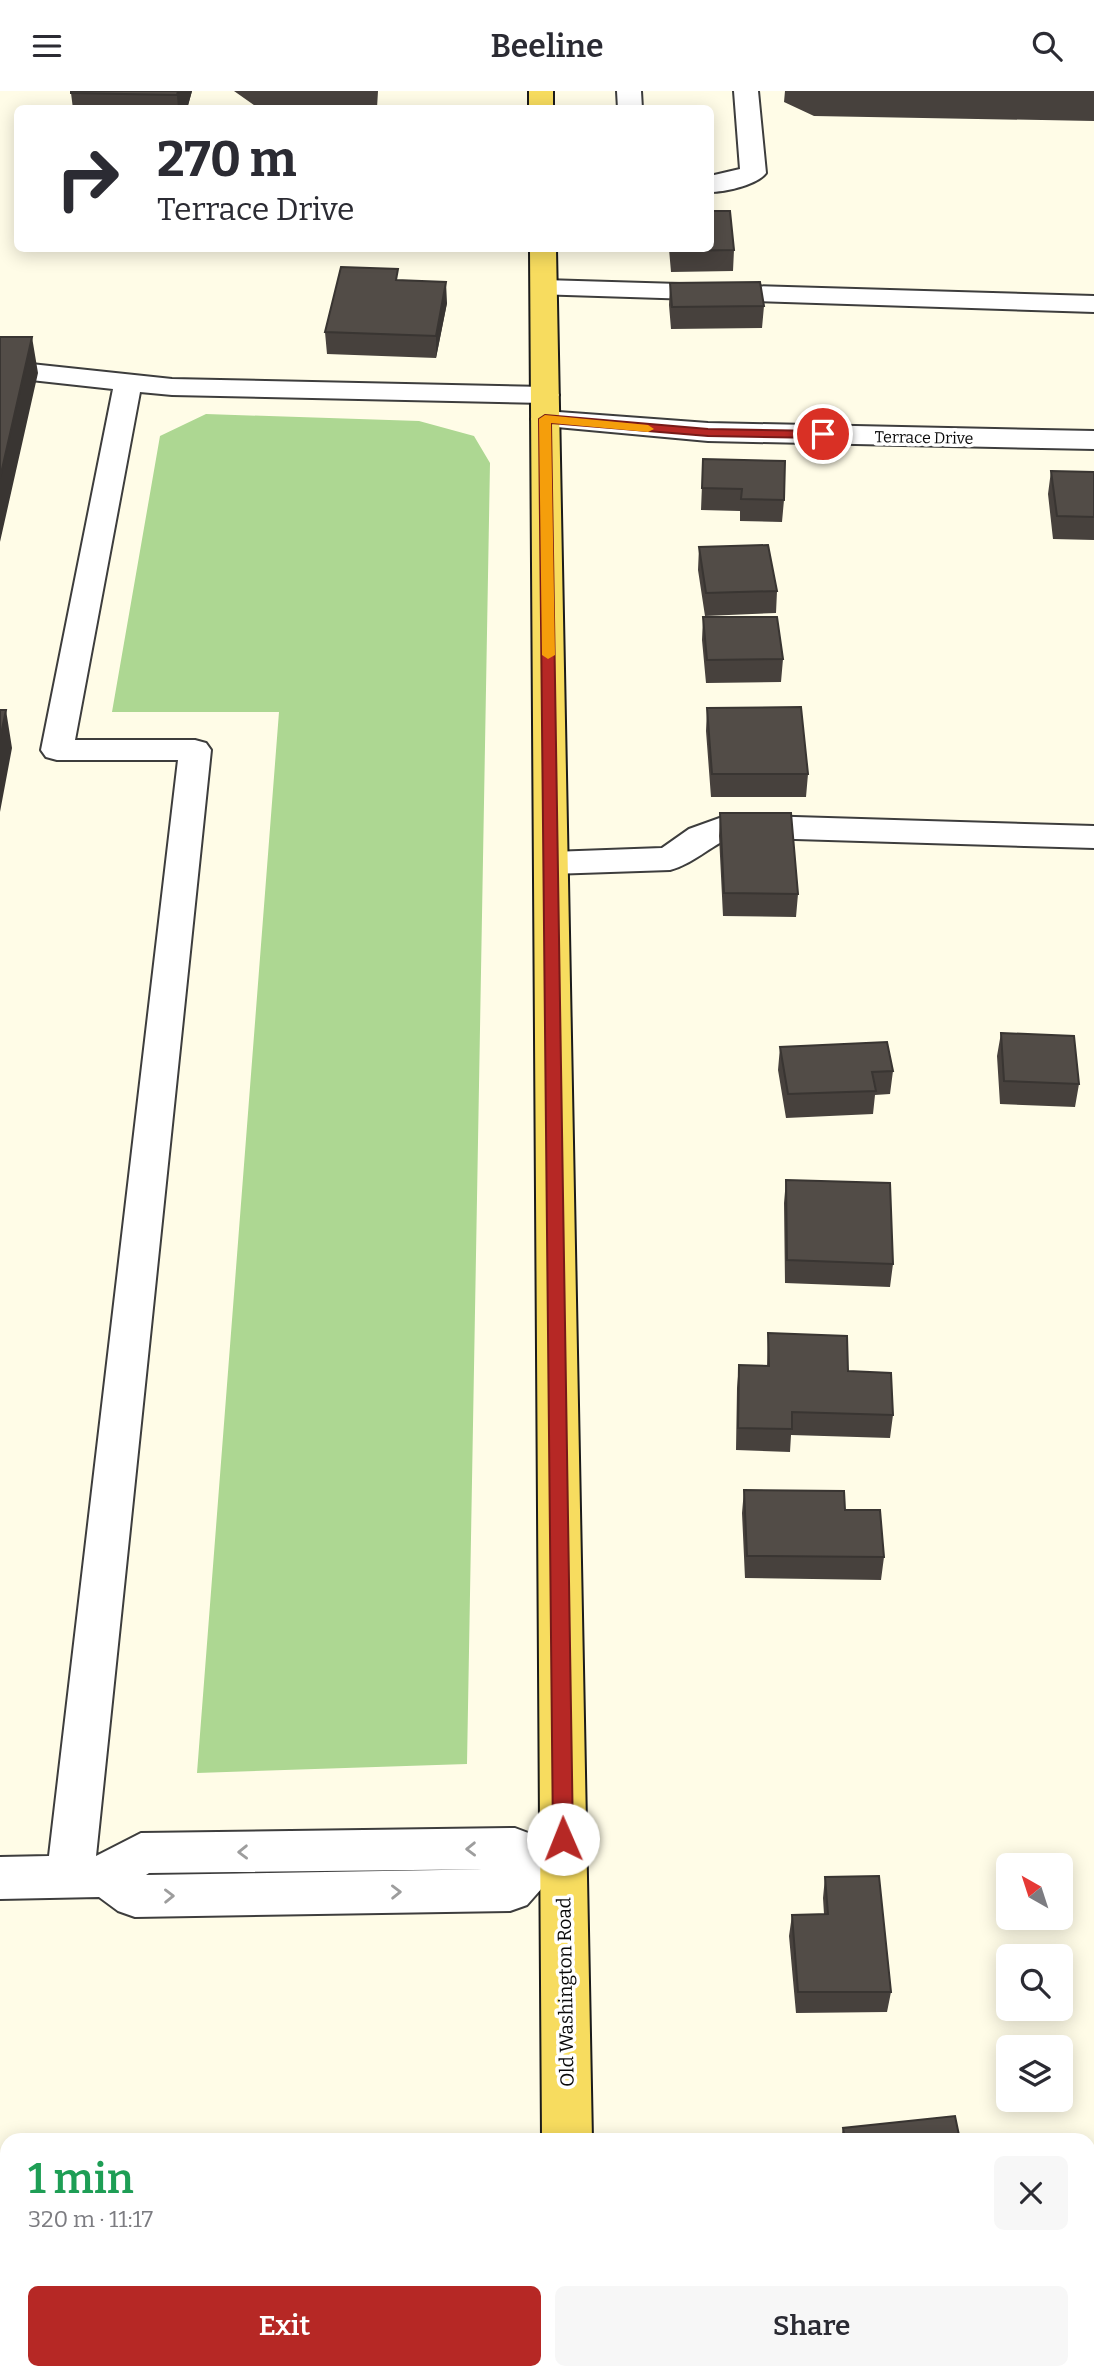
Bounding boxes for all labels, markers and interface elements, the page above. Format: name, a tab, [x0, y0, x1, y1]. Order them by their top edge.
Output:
icon: menu	[28, 27, 66, 65]
text: Beeline	[490, 27, 604, 65]
icon: search	[1028, 27, 1066, 65]
text: 270 m	[157, 130, 297, 189]
icon: right	[42, 133, 133, 224]
text: Terrace Drive	[157, 190, 355, 228]
pin	[793, 404, 853, 464]
icon: arrive	[804, 415, 842, 453]
street label: Terrace Drive	[874, 427, 974, 448]
position arrow	[526, 1802, 600, 1876]
one-way arrow	[465, 1841, 476, 1857]
one-way arrow	[238, 1844, 248, 1860]
north arrow	[996, 1853, 1073, 1930]
map controls	[996, 1853, 1073, 2112]
one-way arrow	[391, 1884, 402, 1900]
one-way arrow	[164, 1888, 174, 1904]
street label: Old Washington Road	[552, 1897, 579, 2087]
button: search	[996, 1944, 1073, 2021]
button: layers	[996, 2035, 1073, 2112]
text: 1 min	[28, 2154, 134, 2204]
button: close	[994, 2156, 1068, 2230]
text: 320 m · 11:17	[28, 2205, 153, 2233]
button: Exit	[28, 2286, 541, 2366]
button: Share	[555, 2286, 1068, 2366]

